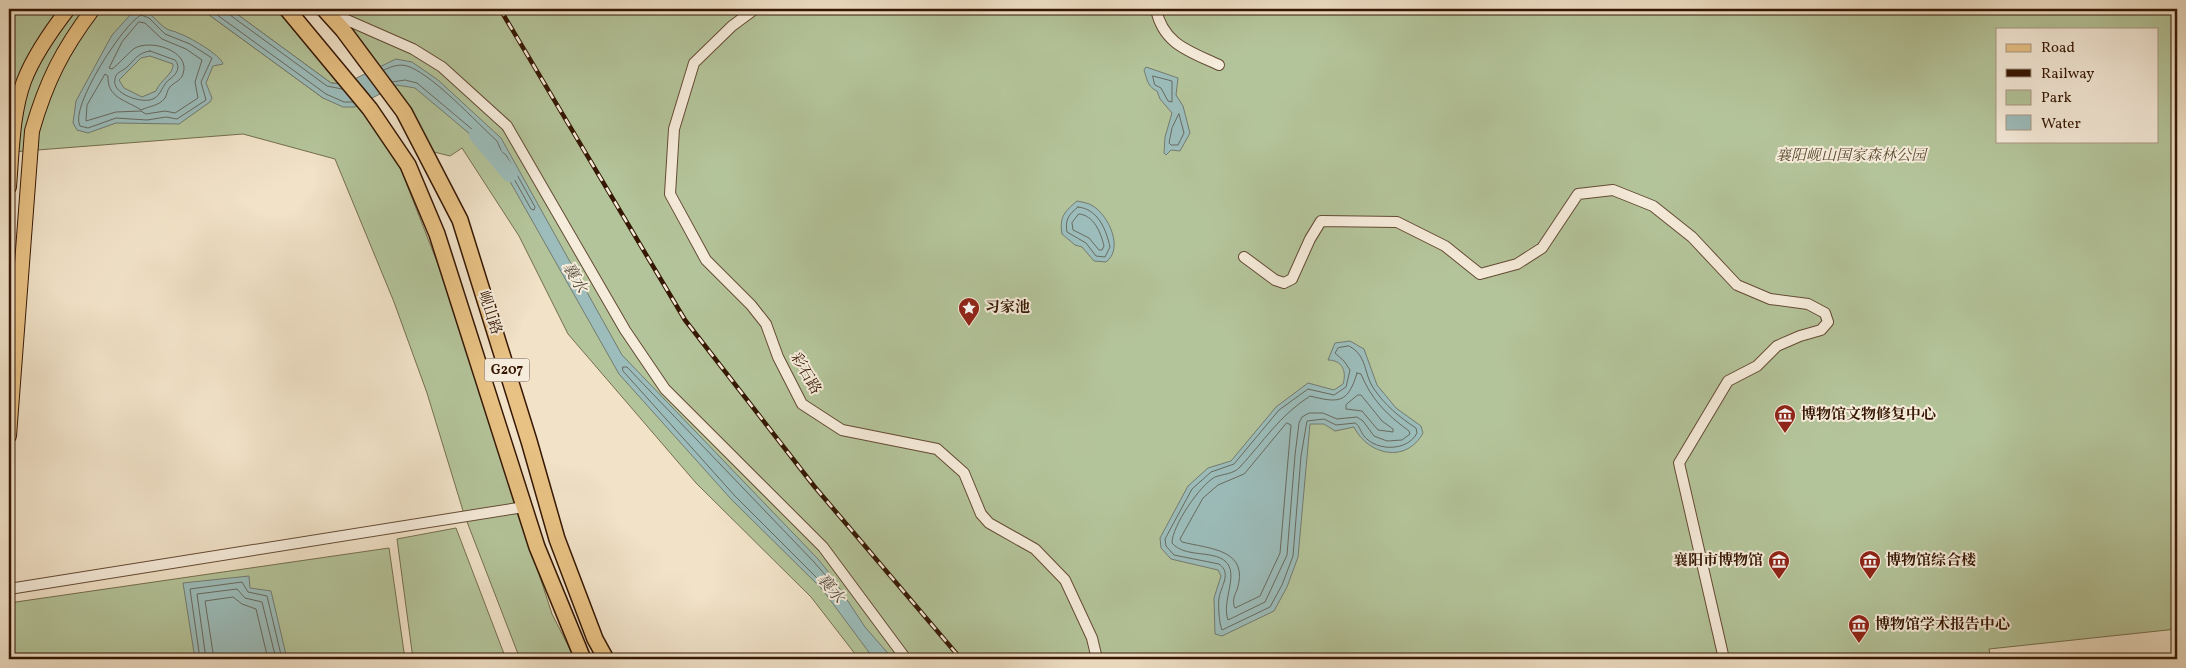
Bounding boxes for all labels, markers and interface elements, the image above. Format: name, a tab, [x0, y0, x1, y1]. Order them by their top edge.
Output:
legend	[1996, 28, 2158, 142]
text: Road	[2041, 38, 2075, 59]
text: Railway	[2041, 64, 2094, 85]
text: Park	[2041, 88, 2072, 109]
text: Water	[2041, 114, 2081, 135]
park label: 襄阳岘山国家森林公园	[1776, 146, 1928, 167]
water label: 襄水	[556, 259, 593, 299]
street label: 岘山路	[472, 288, 506, 338]
place icon: 习家池	[957, 296, 981, 327]
place label: 习家池	[985, 298, 1030, 319]
street label: 彩石路	[785, 349, 825, 399]
road number: G207	[484, 358, 530, 382]
museum icon: 博物馆文物修复中心	[1773, 403, 1797, 434]
place label: 博物馆文物修复中心	[1801, 405, 1936, 426]
museum icon: 襄阳市博物馆	[1767, 549, 1791, 580]
museum icon: 博物馆综合楼	[1858, 549, 1882, 580]
place label: 襄阳市博物馆	[1673, 551, 1763, 572]
place label: 博物馆综合楼	[1886, 551, 1976, 572]
water label: 襄水	[811, 570, 850, 610]
museum icon: 博物馆学术报告中心	[1847, 613, 1871, 644]
place label: 博物馆学术报告中心	[1875, 615, 2010, 636]

